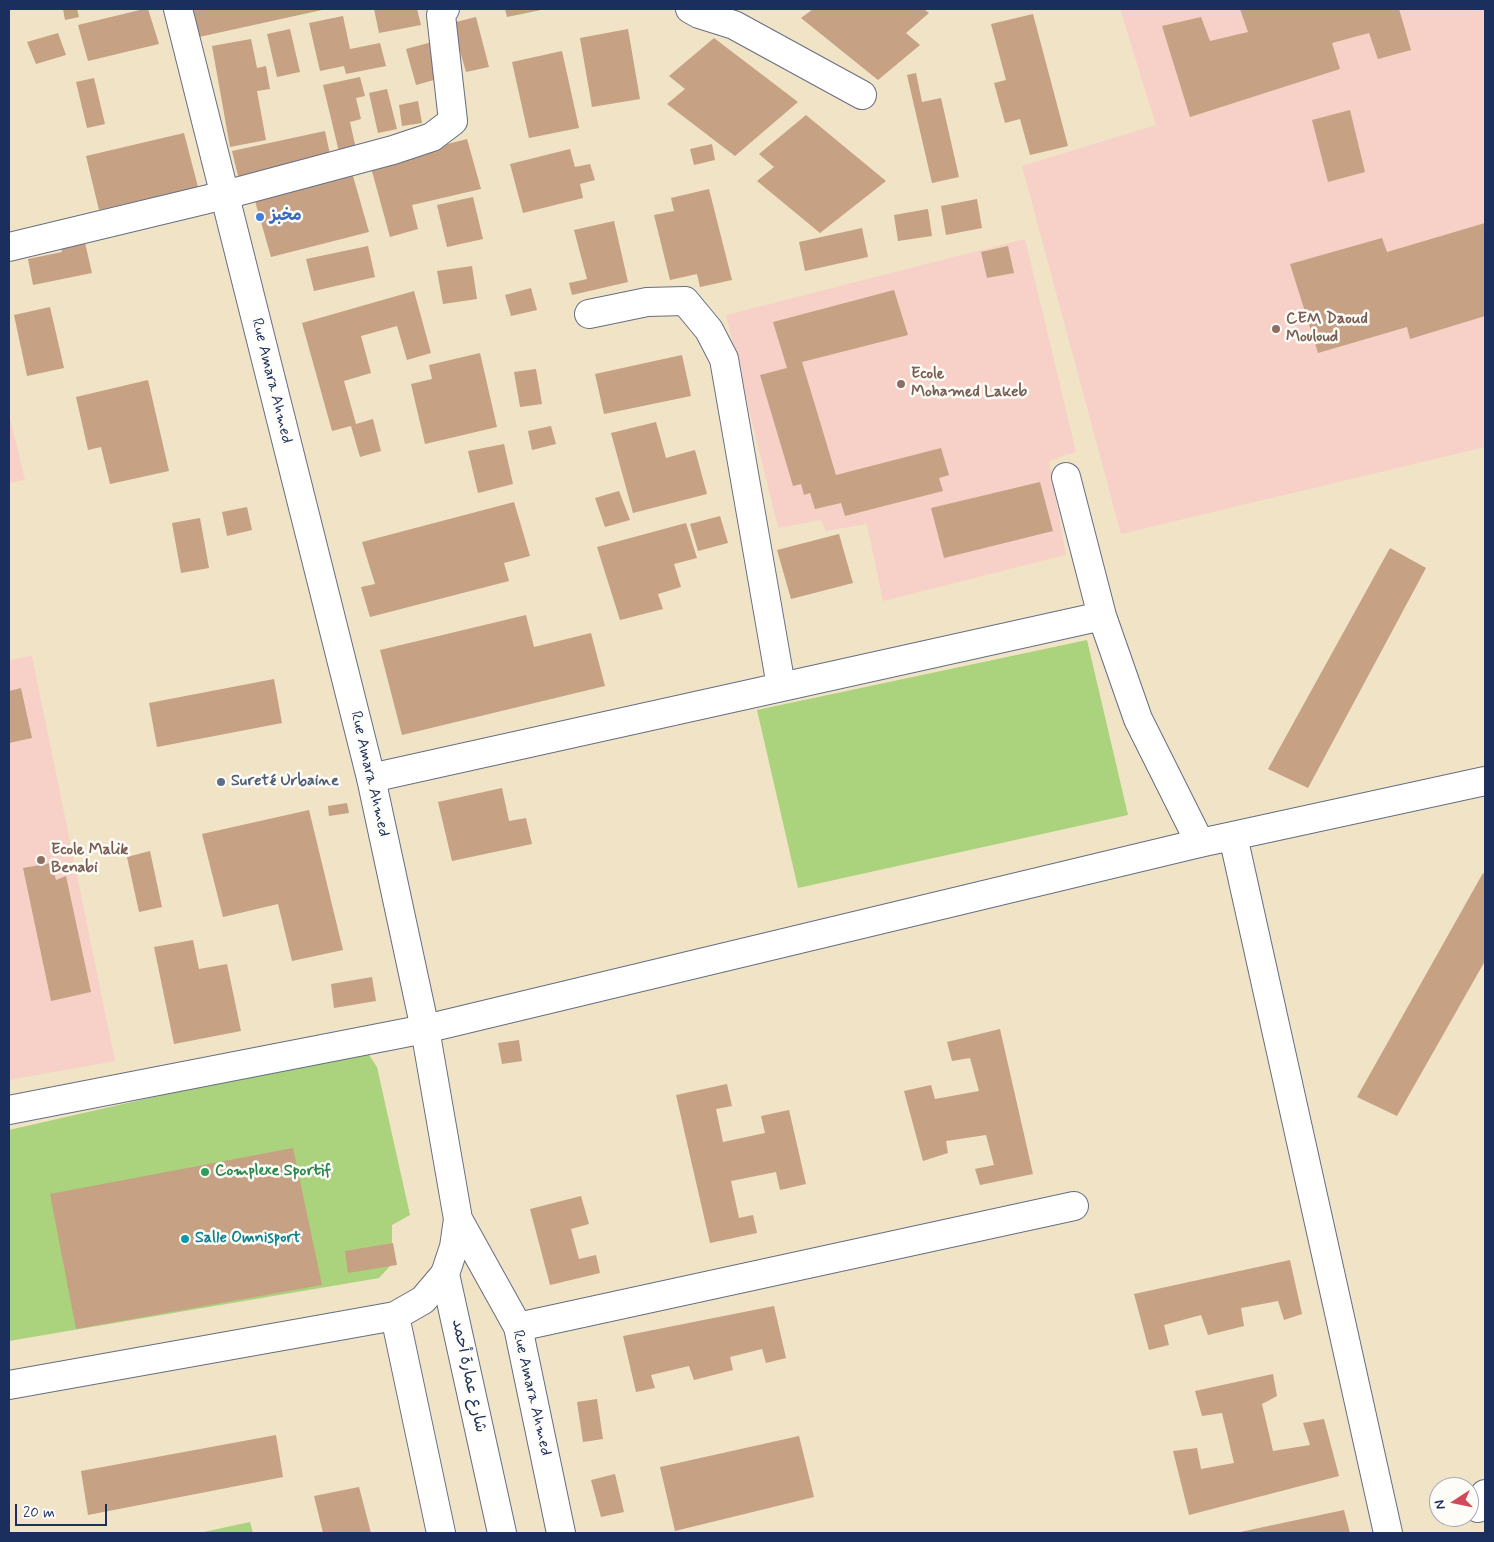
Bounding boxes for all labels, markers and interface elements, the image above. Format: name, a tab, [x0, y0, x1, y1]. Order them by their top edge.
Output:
place label: مخبز	[270, 207, 302, 227]
marker: مخبز	[254, 211, 266, 223]
place label: CEM Daoud Mouloud	[1286, 310, 1368, 348]
street label: Rue Amara Ahmed	[246, 316, 296, 446]
marker: CEM Daoud Mouloud	[1270, 323, 1282, 335]
place label: Ecole Mohamed Lakeb	[911, 365, 1027, 403]
marker: Ecole Mohamed Lakeb	[895, 378, 907, 390]
street label: Rue Amara Ahmed	[345, 709, 393, 839]
place label: Sureté Urbaine	[231, 772, 339, 792]
marker: Sureté Urbaine	[215, 776, 227, 788]
place label: Ecole Malik Benabi	[51, 841, 128, 879]
marker: Ecole Malik Benabi	[35, 854, 47, 866]
place label: Complexe Sportif	[215, 1162, 331, 1182]
marker: Complexe Sportif	[199, 1166, 211, 1178]
place label: Salle Omnisport	[195, 1229, 301, 1249]
marker: Salle Omnisport	[179, 1233, 191, 1245]
street label: شارع عمارة أحمد	[447, 1318, 489, 1434]
street label: Rue Amara Ahmed	[507, 1328, 555, 1458]
north arrow	[1429, 1477, 1479, 1527]
scale bar	[18, 1494, 110, 1526]
text: N	[1431, 1498, 1450, 1511]
text: 20 m	[23, 1503, 55, 1523]

